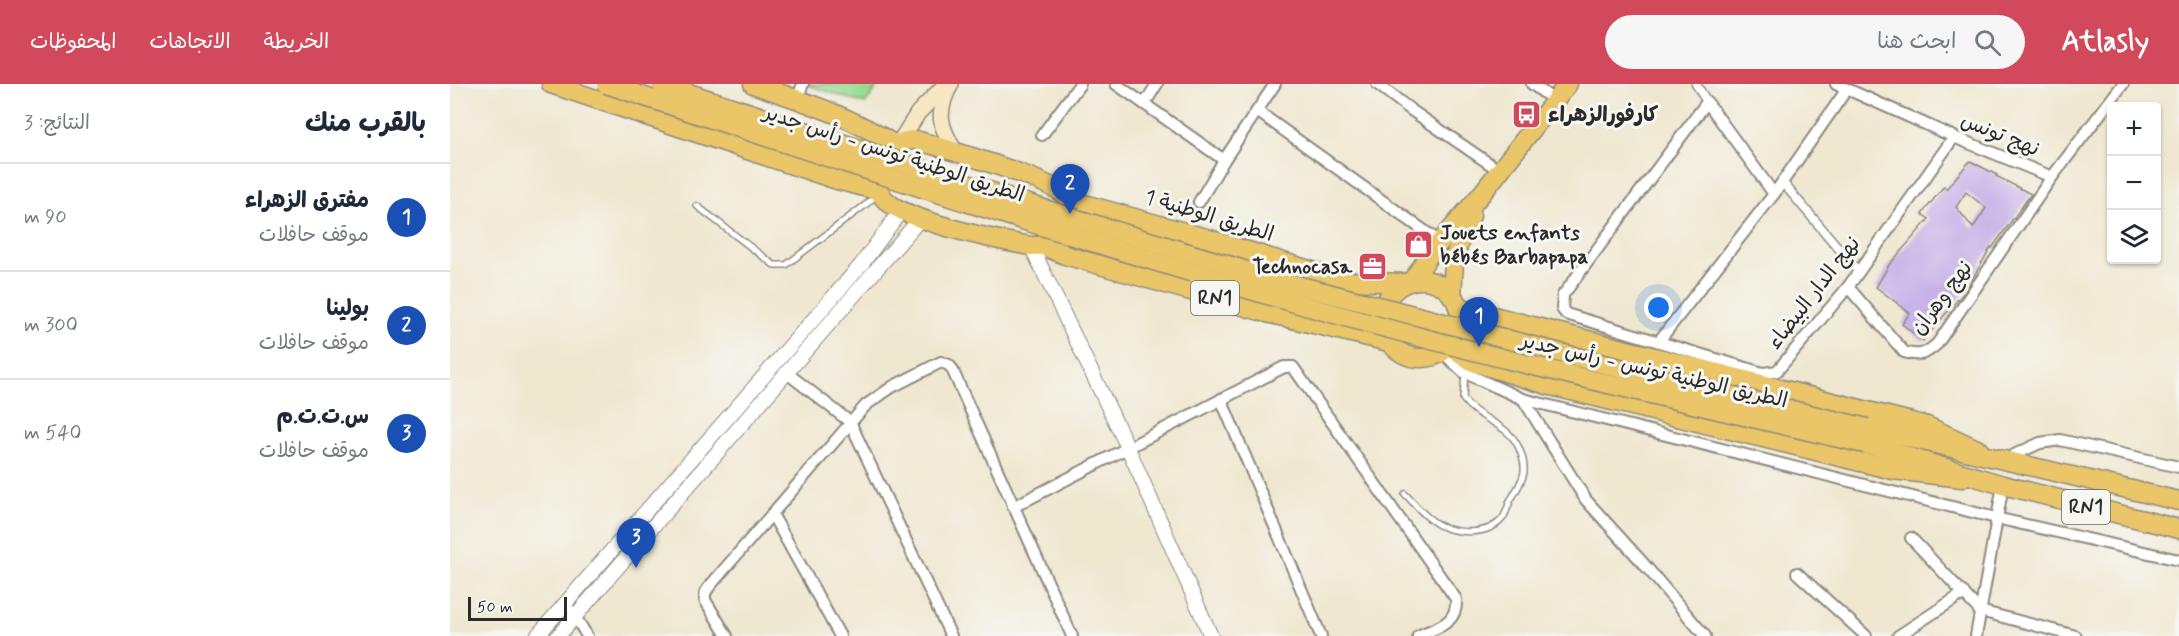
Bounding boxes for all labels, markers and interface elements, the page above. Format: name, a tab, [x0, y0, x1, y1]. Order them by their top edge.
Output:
search box	[1605, 15, 2025, 69]
text: Atlasly	[2061, 24, 2149, 61]
icon: search	[1971, 26, 2004, 59]
text: المحفوظات	[30, 28, 116, 56]
text: الاتجاهات	[149, 28, 231, 56]
text: الخريطة	[264, 28, 329, 56]
text: ابحث هنا	[1877, 28, 1956, 56]
street label: الطريق الوطنية تونس - رأس جدير	[758, 98, 1028, 210]
bus stop icon: كارفورالزهراء	[1511, 99, 1543, 131]
place label: كارفورالزهراء	[1548, 101, 1659, 129]
map controls	[2107, 102, 2161, 264]
button: +	[2107, 102, 2161, 156]
text: بالقرب منك	[305, 107, 426, 141]
street label: نهج تونس	[1956, 107, 2044, 163]
text: النتائج: 3	[24, 110, 90, 137]
button: −	[2107, 156, 2161, 210]
pin: 2	[1050, 164, 1090, 214]
street label: الطريق الوطنية 1	[1141, 183, 1277, 249]
text: مفترق الزهراء	[245, 187, 369, 215]
text: 90 m	[24, 204, 67, 231]
text: 1	[402, 204, 411, 231]
button: layers	[2107, 210, 2161, 264]
place label: Jouets enfants bébés Barbapapa	[1440, 219, 1589, 271]
text: موقف حافلات	[259, 222, 369, 249]
shop icon: Jouets enfants bébés Barbapapa	[1403, 229, 1435, 261]
street label: نهج الدار البيضاء	[1761, 231, 1867, 355]
office icon: Technocasa	[1357, 251, 1389, 283]
place label: Technocasa	[1252, 253, 1353, 281]
street label: نهج وهران	[1905, 255, 1979, 341]
road number: RN1	[1191, 281, 1239, 315]
your location	[1644, 293, 1673, 322]
text: بولينا	[326, 295, 369, 323]
pin: 1	[1460, 298, 1498, 347]
text: 300 m	[24, 312, 78, 339]
text: 2	[402, 312, 411, 339]
street label: الطريق الوطنية تونس - رأس جدير	[1516, 326, 1790, 415]
text: موقف حافلات	[259, 330, 369, 357]
text: س.ت.ت.م	[276, 403, 369, 431]
text: 540 m	[24, 420, 82, 447]
text: 3	[402, 420, 411, 447]
text: موقف حافلات	[259, 438, 369, 465]
road number: RN1	[2062, 490, 2110, 524]
pin: 3	[616, 518, 656, 568]
scale bar	[468, 594, 567, 622]
text: 50 m	[477, 597, 513, 618]

